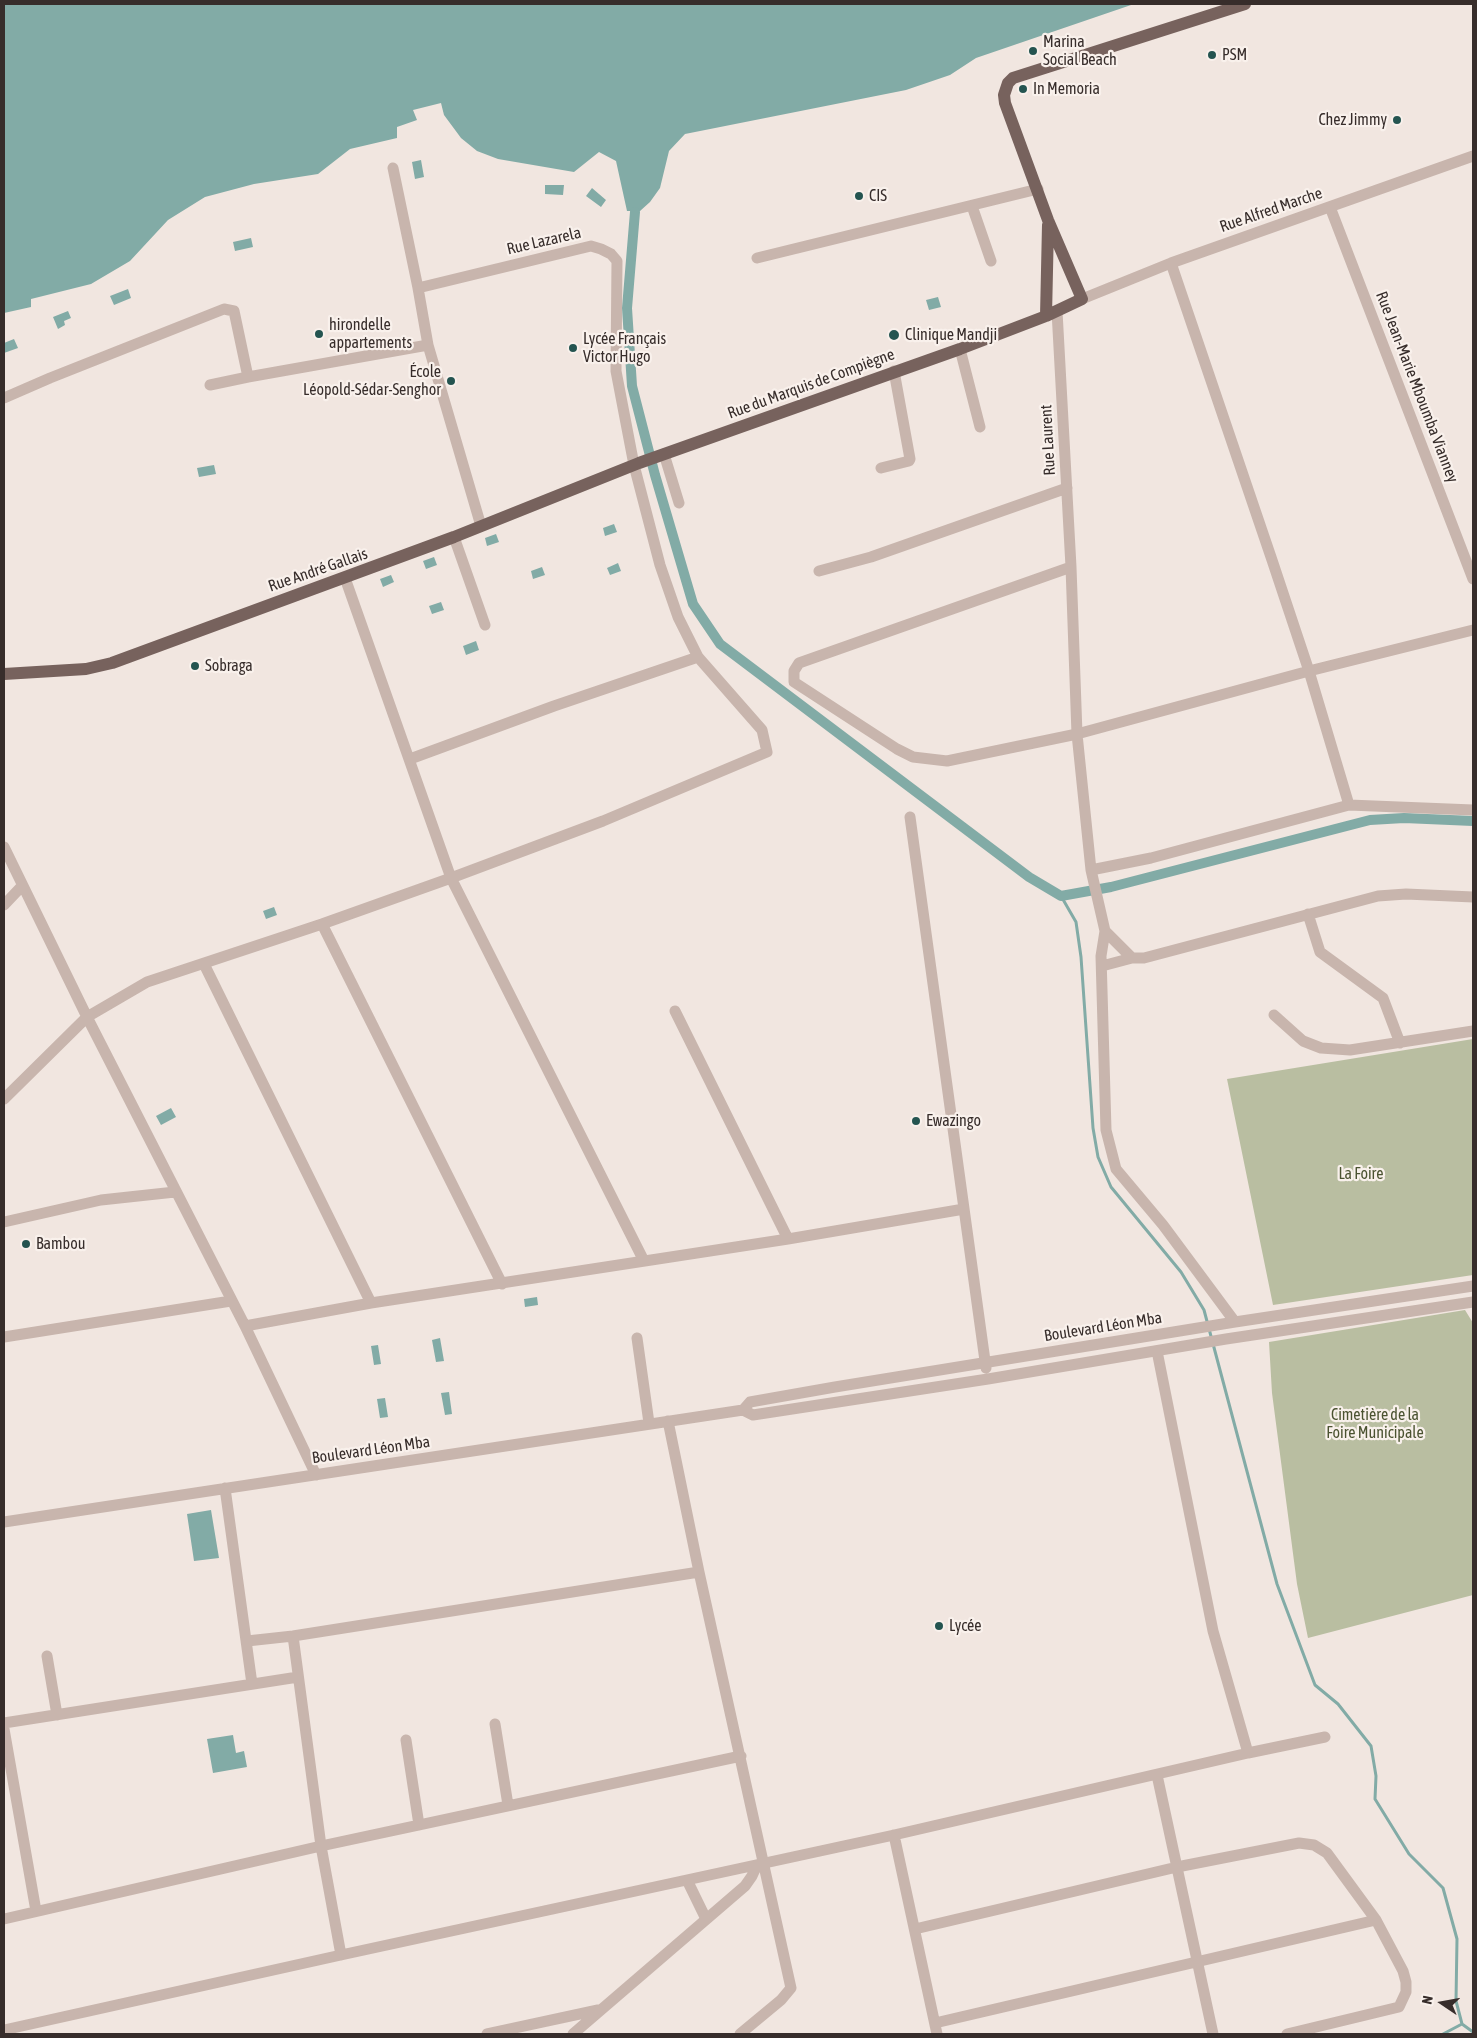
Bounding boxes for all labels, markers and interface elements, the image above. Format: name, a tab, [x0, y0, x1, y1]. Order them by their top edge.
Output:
place label: Marina Social Beach	[1043, 32, 1117, 70]
marker: Marina Social Beach	[1027, 45, 1039, 57]
place label: PSM	[1222, 45, 1247, 65]
marker: PSM	[1206, 49, 1218, 61]
place label: In Memoria	[1033, 79, 1100, 99]
marker: In Memoria	[1017, 83, 1029, 95]
place label: Chez Jimmy	[1318, 110, 1387, 130]
marker: Chez Jimmy	[1391, 114, 1403, 126]
street label: Rue Alfred Marche	[1217, 183, 1325, 237]
place label: CIS	[869, 186, 887, 206]
marker: CIS	[853, 190, 865, 202]
street label: Rue Lazarela	[505, 223, 583, 259]
street label: Rue Jean-Marie Mboumba Vianney	[1372, 289, 1462, 485]
place label: hirondelle appartements	[329, 315, 412, 353]
place label: Clinique Mandji	[905, 325, 997, 345]
marker: hirondelle appartements	[313, 328, 325, 340]
marker: Clinique Mandji	[887, 328, 901, 342]
place label: Lycée Français Victor Hugo	[583, 329, 666, 367]
marker: Lycée Français Victor Hugo	[567, 342, 579, 354]
street label: Rue du Marquis de Compiègne	[725, 345, 897, 423]
place label: École Léopold-Sédar-Senghor	[303, 362, 441, 400]
marker: École Léopold-Sédar-Senghor	[445, 375, 457, 387]
street label: Rue Laurent	[1037, 404, 1059, 476]
street label: Rue André Gallais	[266, 544, 370, 596]
place label: Sobraga	[205, 656, 253, 676]
marker: Sobraga	[189, 660, 201, 672]
place label: Ewazingo	[926, 1111, 981, 1131]
marker: Ewazingo	[910, 1115, 922, 1127]
park label: La Foire	[1338, 1164, 1384, 1184]
place label: Bambou	[36, 1234, 85, 1254]
marker: Bambou	[20, 1238, 32, 1250]
street label: Boulevard Léon Mba	[1043, 1308, 1163, 1346]
park label: Cimetière de la Foire Municipale	[1326, 1405, 1424, 1443]
street label: Boulevard Léon Mba	[311, 1432, 431, 1468]
place label: Lycée	[949, 1616, 982, 1636]
marker: Lycée	[933, 1620, 945, 1632]
north arrow	[1417, 1978, 1467, 2028]
text: N	[1419, 1994, 1436, 2006]

